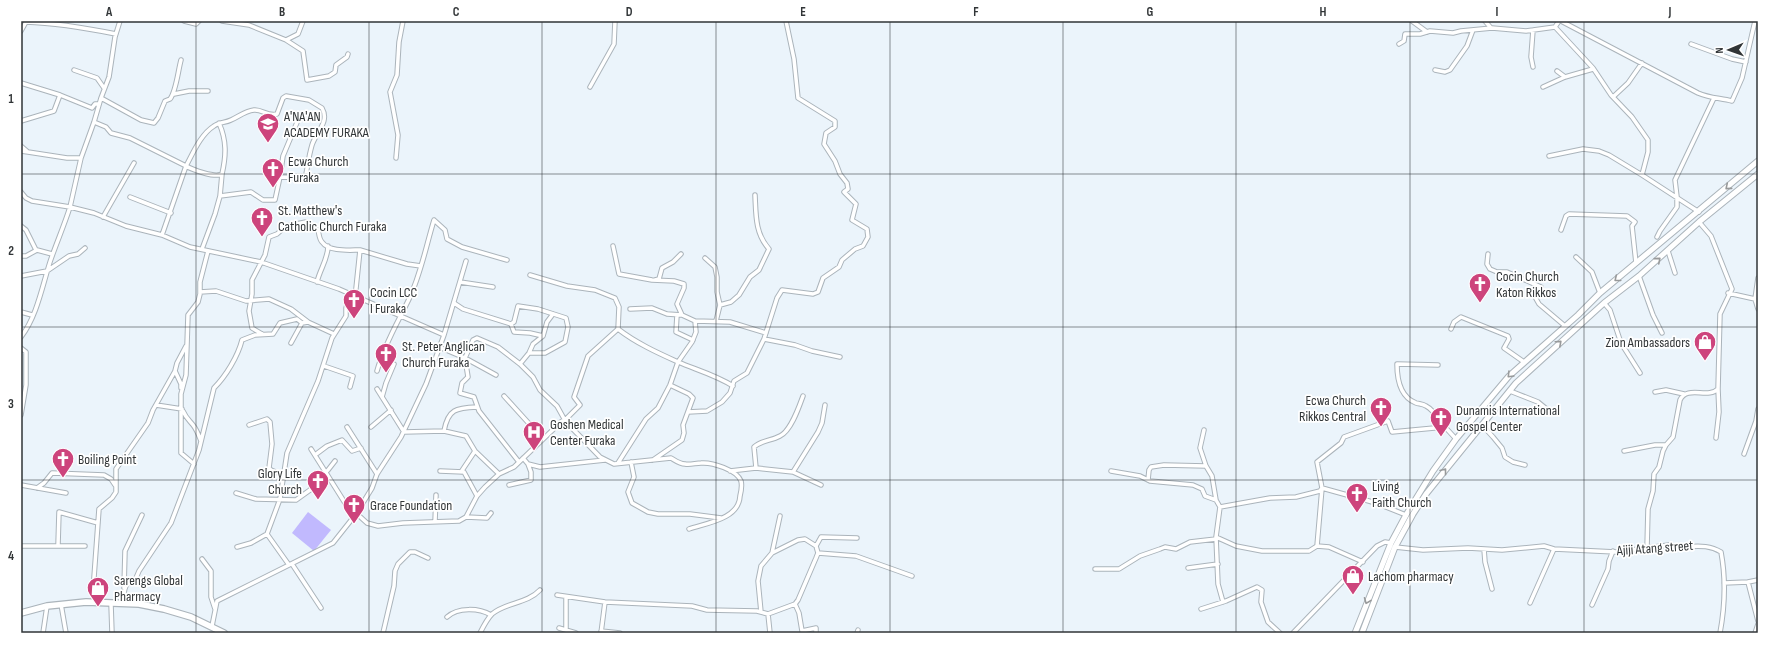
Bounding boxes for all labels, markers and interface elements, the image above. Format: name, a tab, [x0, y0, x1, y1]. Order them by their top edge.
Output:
text: A	[105, 4, 113, 20]
text: B	[279, 4, 285, 20]
text: C	[453, 4, 460, 20]
text: D	[626, 4, 633, 20]
text: E	[800, 4, 806, 20]
text: F	[973, 4, 979, 20]
text: G	[1147, 4, 1154, 20]
text: H	[1320, 4, 1327, 20]
text: I	[1496, 4, 1499, 20]
text: J	[1668, 4, 1672, 20]
north arrow	[1709, 30, 1749, 70]
text: N	[1713, 47, 1726, 53]
text: 1	[8, 91, 14, 107]
place label: A'NA'AN ACADEMY FURAKA	[283, 108, 370, 141]
school or university icon: A'NA'AN ACADEMY FURAKA	[255, 111, 281, 144]
place label: Ecwa Church Furaka	[288, 153, 349, 186]
church icon: Ecwa Church Furaka	[260, 156, 286, 189]
one-way arrow	[1726, 182, 1733, 189]
place label: St. Matthew's Catholic Church Furaka	[278, 202, 387, 235]
church icon: St. Matthew's Catholic Church Furaka	[249, 205, 275, 238]
text: 2	[8, 243, 14, 259]
one-way arrow	[1653, 257, 1661, 264]
place label: Cocin Church Katon Rikkos	[1496, 268, 1559, 301]
church icon: Cocin Church Katon Rikkos	[1467, 271, 1493, 304]
one-way arrow	[1615, 274, 1622, 281]
place label: Cocin LCC I Furaka	[370, 284, 418, 317]
church icon: Cocin LCC I Furaka	[341, 287, 367, 320]
shop icon: Zion Ambassadors	[1692, 329, 1718, 362]
place label: Zion Ambassadors	[1605, 334, 1690, 351]
place label: St. Peter Anglican Church Furaka	[402, 338, 485, 371]
church icon: St. Peter Anglican Church Furaka	[373, 341, 399, 374]
one-way arrow	[1554, 341, 1561, 348]
one-way arrow	[1507, 370, 1515, 378]
place label: Ecwa Church Rikkos Central	[1299, 392, 1366, 425]
church icon: Ecwa Church Rikkos Central	[1368, 395, 1394, 428]
text: 3	[8, 396, 14, 412]
place label: Dunamis International Gospel Center	[1456, 402, 1560, 435]
church icon: Dunamis International Gospel Center	[1428, 405, 1454, 438]
place label: Goshen Medical Center Furaka	[550, 416, 624, 449]
hospital icon: Goshen Medical Center Furaka	[521, 419, 547, 452]
church icon: Boiling Point	[50, 446, 76, 479]
place label: Boiling Point	[78, 451, 137, 468]
place label: Glory Life Church	[258, 465, 302, 498]
church icon: Glory Life Church	[305, 468, 331, 501]
one-way arrow	[1439, 468, 1446, 475]
place label: Living Faith Church	[1372, 478, 1432, 511]
church icon: Living Faith Church	[1344, 481, 1370, 514]
church icon: Grace Foundation	[341, 492, 367, 525]
place label: Grace Foundation	[370, 497, 452, 514]
street label: Ajiji Atang street	[1615, 537, 1694, 559]
text: 4	[8, 548, 14, 564]
shop icon: Lachom pharmacy	[1340, 563, 1366, 596]
place label: Lachom pharmacy	[1368, 568, 1454, 585]
place label: Sarengs Global Pharmacy	[114, 572, 183, 605]
shop icon: Sarengs Global Pharmacy	[85, 575, 111, 608]
one-way arrow	[1364, 598, 1372, 605]

